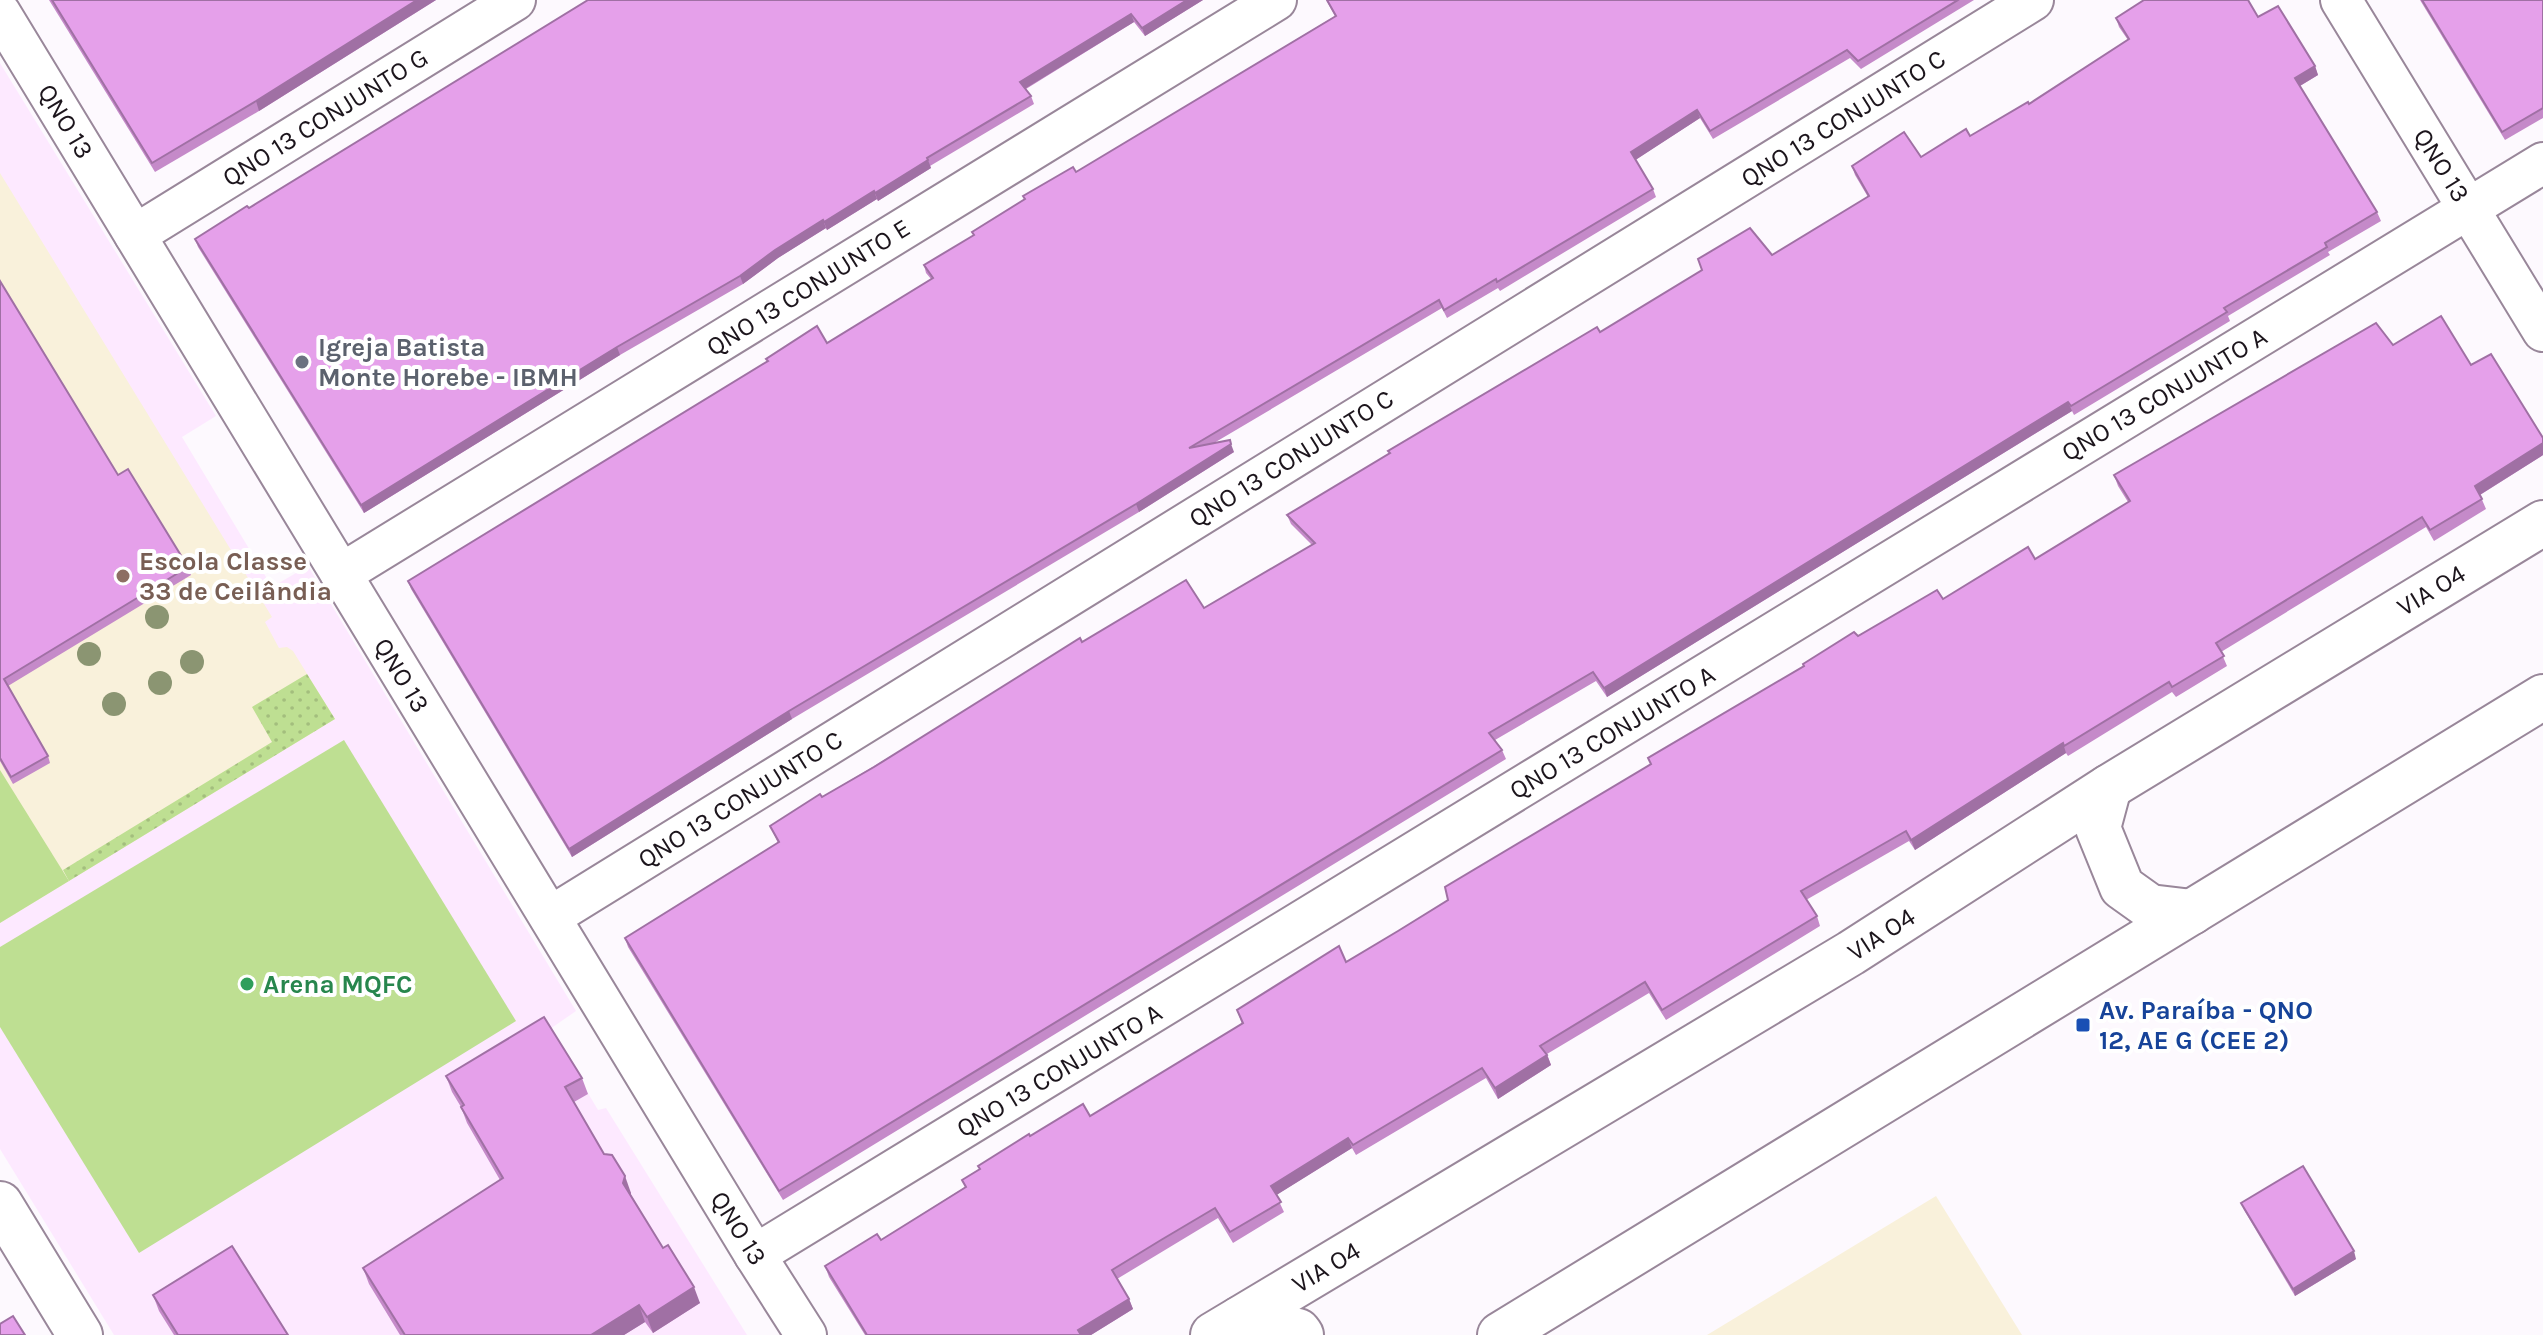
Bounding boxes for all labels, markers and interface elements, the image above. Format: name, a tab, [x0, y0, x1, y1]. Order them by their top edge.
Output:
street label: QNO 13 CONJUNTO G	[217, 42, 434, 193]
street label: QNO 13 CONJUNTO C	[1735, 43, 1951, 194]
street label: QNO 13	[31, 78, 100, 164]
street label: QNO 13	[2407, 122, 2476, 208]
street label: QNO 13 CONJUNTO E	[701, 212, 916, 363]
street label: QNO 13 CONJUNTO A	[2056, 321, 2273, 468]
place label: Igreja Batista Monte Horebe - IBMH	[318, 332, 578, 393]
marker: Igreja Batista Monte Horebe - IBMH	[293, 353, 311, 371]
street label: QNO 13 CONJUNTO C	[1183, 383, 1399, 534]
place label: Escola Classe 33 de Ceilândia	[139, 546, 332, 607]
street label: VIA O4	[2391, 558, 2471, 623]
marker: Escola Classe 33 de Ceilândia	[114, 567, 132, 585]
street label: QNO 13	[367, 632, 436, 718]
street label: QNO 13 CONJUNTO A	[1504, 659, 1721, 806]
street label: QNO 13 CONJUNTO C	[632, 724, 848, 875]
street label: VIA O4	[1842, 901, 1921, 968]
place label: Arena MQFC	[263, 969, 413, 1000]
marker: Arena MQFC	[238, 975, 256, 993]
place label: Av. Paraíba - QNO 12, AE G (CEE 2)	[2099, 995, 2313, 1056]
street label: QNO 13 CONJUNTO A	[951, 997, 1168, 1144]
marker: Av. Paraíba - QNO 12, AE G (CEE 2)	[2074, 1016, 2092, 1034]
street label: QNO 13	[704, 1185, 773, 1271]
street label: VIA O4	[1286, 1235, 1366, 1300]

